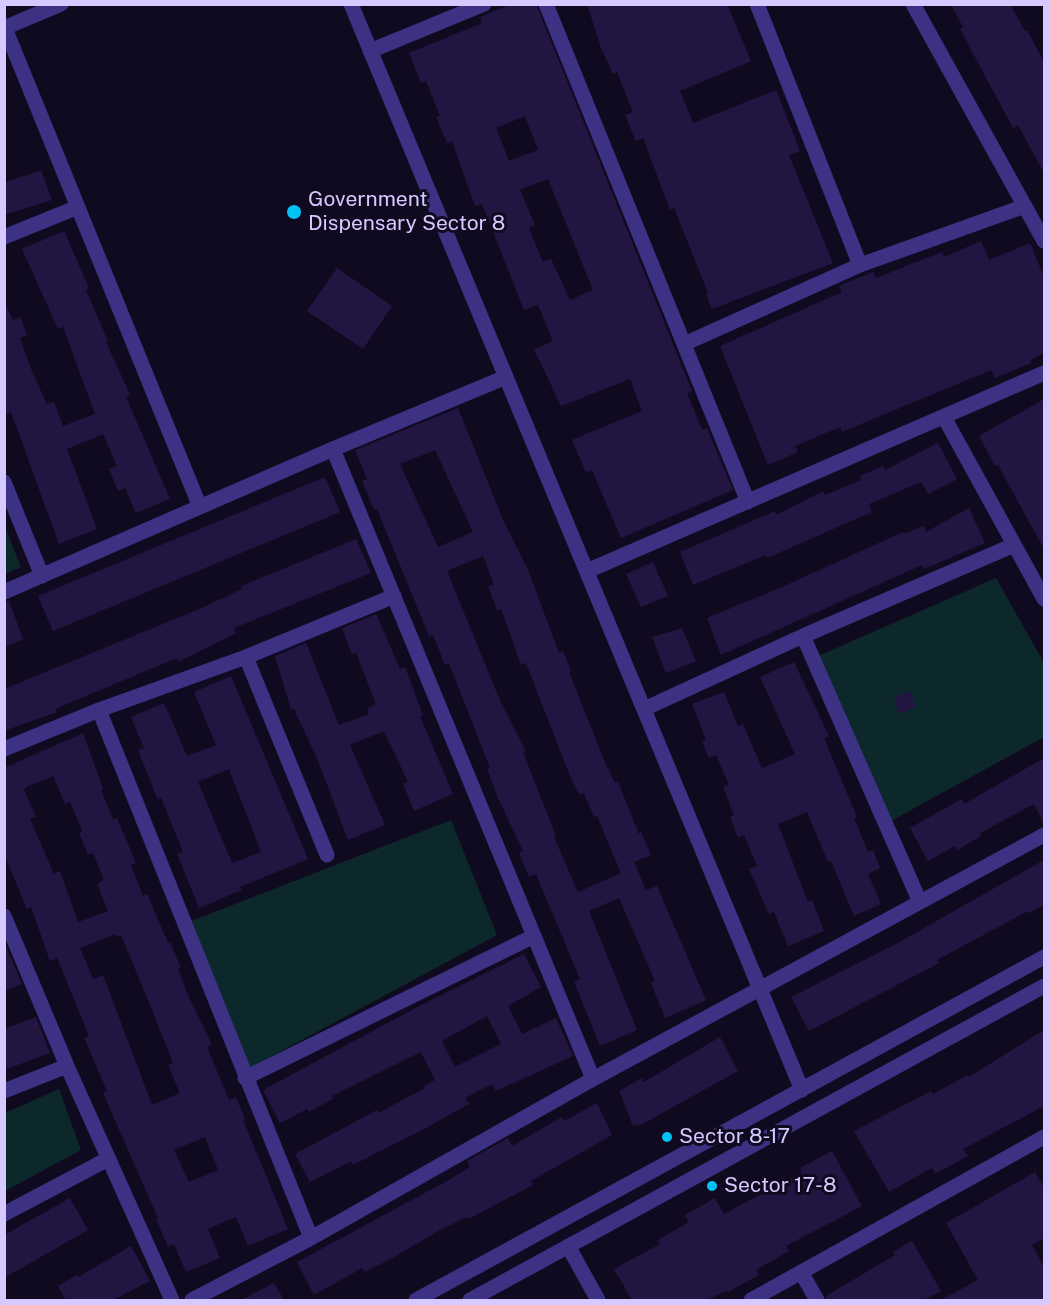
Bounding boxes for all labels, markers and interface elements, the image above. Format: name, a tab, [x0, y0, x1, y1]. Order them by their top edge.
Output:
place label: Government Dispensary Sector 8	[308, 187, 505, 237]
marker: Government Dispensary Sector 8	[285, 203, 303, 221]
place label: Sector 8-17	[679, 1124, 790, 1150]
marker: Sector 8-17	[660, 1130, 674, 1144]
place label: Sector 17-8	[724, 1173, 837, 1199]
marker: Sector 17-8	[705, 1179, 719, 1193]

